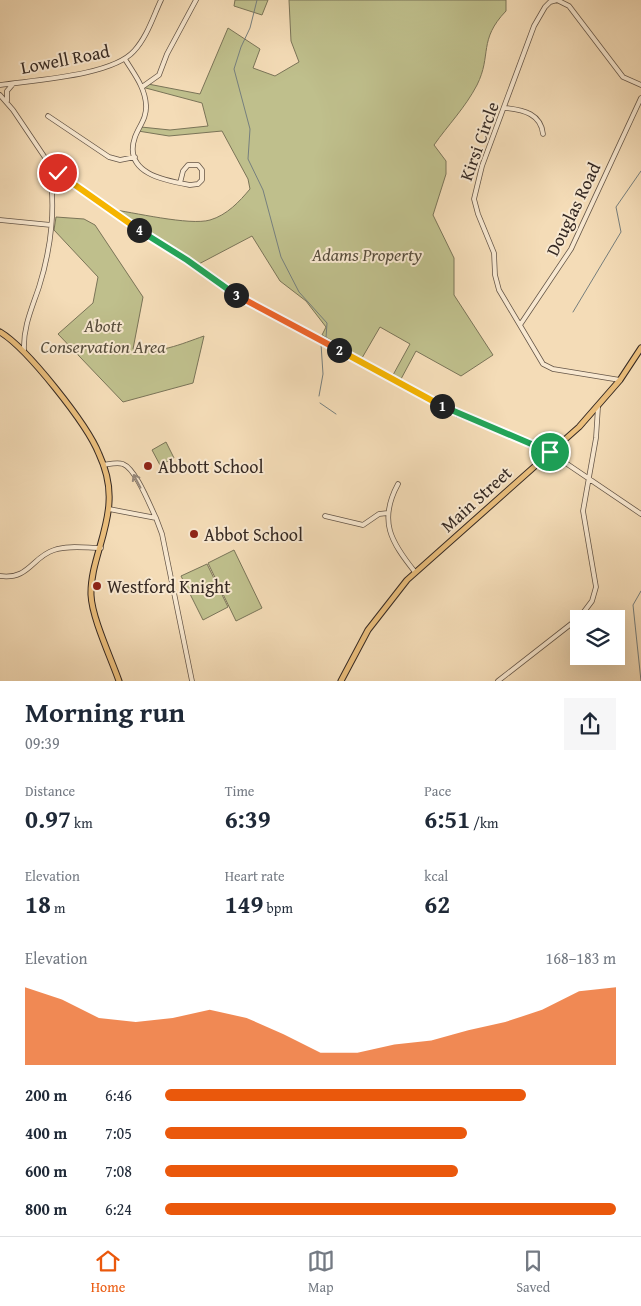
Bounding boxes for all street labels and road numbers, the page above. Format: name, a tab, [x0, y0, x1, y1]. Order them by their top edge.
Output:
street label: Lowell Road	[18, 37, 112, 81]
street label: Kirsi Circle	[452, 98, 506, 184]
street label: Douglas Road	[539, 157, 607, 260]
street label: Main Street	[434, 459, 518, 538]

